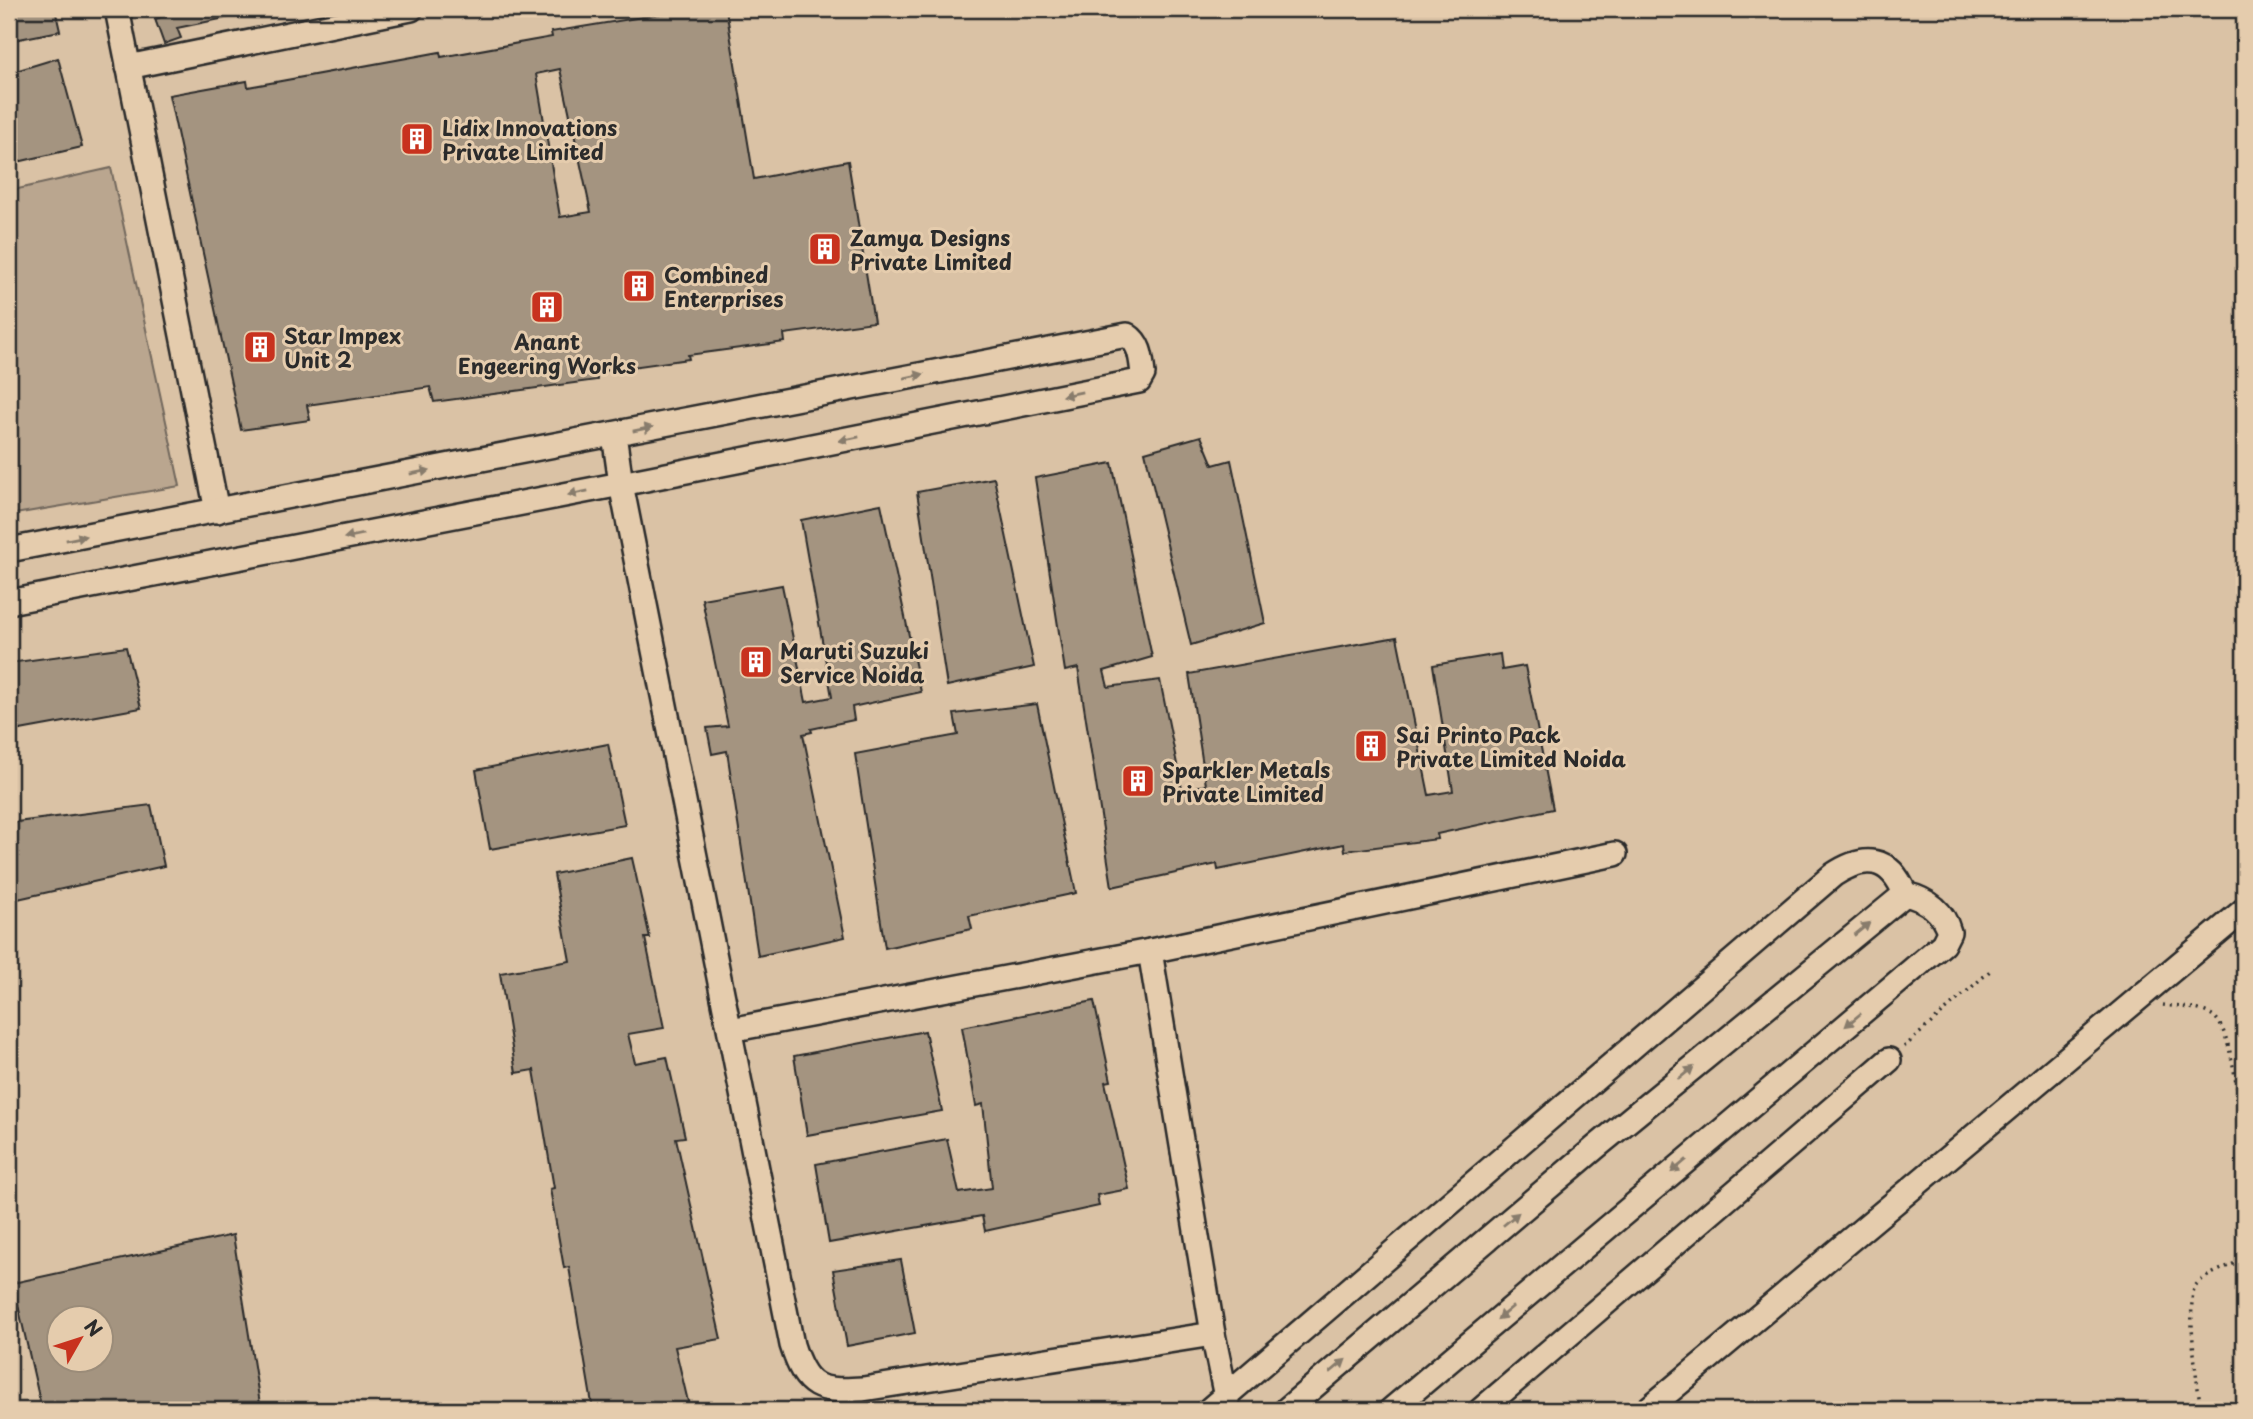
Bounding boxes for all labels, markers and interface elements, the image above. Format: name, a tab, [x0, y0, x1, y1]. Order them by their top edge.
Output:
place label: Lidix Innovations Private Limited	[442, 111, 617, 167]
building icon: Lidix Innovations Private Limited	[398, 120, 436, 158]
place label: Zamya Designs Private Limited	[850, 221, 1012, 277]
building icon: Zamya Designs Private Limited	[806, 230, 844, 268]
place label: Combined Enterprises	[664, 258, 783, 314]
building icon: Combined Enterprises	[620, 267, 658, 305]
building icon: Anant Engeering Works	[528, 288, 566, 326]
place label: Star Impex Unit 2	[284, 319, 401, 375]
place label: Anant Engeering Works	[458, 325, 636, 381]
building icon: Star Impex Unit 2	[241, 328, 279, 366]
one-way arrow	[903, 371, 925, 382]
one-way arrow	[1061, 389, 1083, 400]
one-way arrow	[632, 423, 654, 434]
one-way arrow	[838, 433, 860, 444]
one-way arrow	[409, 466, 431, 477]
one-way arrow	[567, 487, 589, 498]
one-way arrow	[343, 530, 365, 541]
one-way arrow	[65, 532, 87, 543]
place label: Maruti Suzuki Service Noida	[780, 634, 929, 690]
building icon: Maruti Suzuki Service Noida	[737, 643, 775, 681]
place label: Sai Printo Pack Private Limited Noida	[1396, 718, 1626, 774]
building icon: Sai Printo Pack Private Limited Noida	[1352, 727, 1390, 765]
place label: Sparkler Metals Private Limited	[1162, 753, 1330, 809]
building icon: Sparkler Metals Private Limited	[1119, 762, 1157, 800]
one-way arrow	[1853, 921, 1871, 937]
one-way arrow	[1844, 1012, 1862, 1028]
one-way arrow	[1678, 1066, 1695, 1081]
one-way arrow	[1670, 1158, 1687, 1173]
one-way arrow	[1503, 1212, 1520, 1227]
north arrow	[46, 1304, 116, 1374]
one-way arrow	[1497, 1305, 1514, 1320]
text: N	[78, 1313, 110, 1342]
one-way arrow	[1329, 1359, 1346, 1374]

